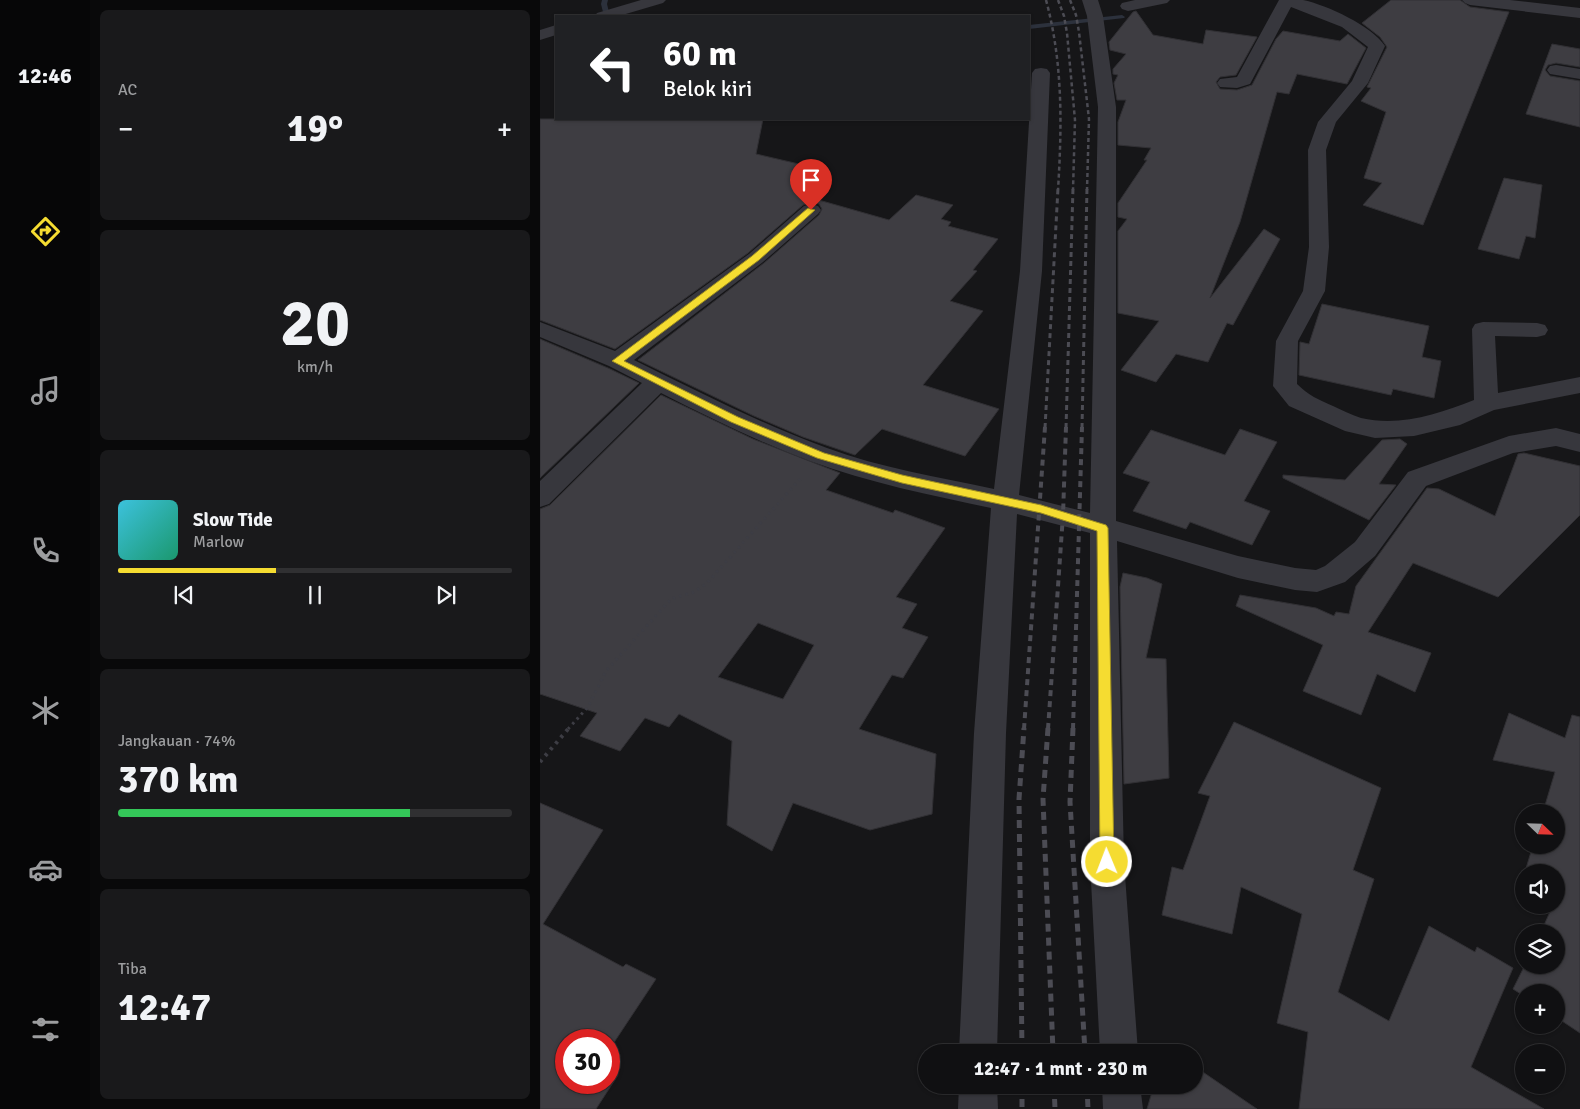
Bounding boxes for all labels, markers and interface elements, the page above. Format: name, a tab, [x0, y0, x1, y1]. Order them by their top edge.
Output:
text: 60 m	[663, 32, 737, 75]
icon: left	[580, 35, 645, 100]
text: 12:46	[18, 62, 72, 89]
text: Belok kiri	[663, 75, 752, 102]
text: AC	[118, 80, 137, 100]
text: 19°	[287, 105, 343, 152]
text: −	[118, 112, 133, 146]
text: +	[497, 112, 512, 146]
pin	[790, 159, 832, 210]
icon: arrive	[797, 166, 825, 194]
icon: directions	[28, 214, 63, 249]
text: 20	[280, 284, 350, 364]
text: km/h	[297, 357, 333, 377]
icon: music	[28, 373, 63, 408]
text: Slow Tide	[193, 508, 273, 532]
text: Marlow	[193, 532, 244, 552]
icon: phone	[28, 533, 63, 568]
icon: previous	[170, 581, 198, 609]
icon: pause	[301, 581, 329, 609]
icon: next	[432, 581, 460, 609]
icon: climate	[28, 693, 63, 728]
text: Jangkauan · 74%	[118, 731, 235, 751]
text: 370 km	[118, 756, 239, 803]
north arrow	[1515, 804, 1565, 854]
map controls	[1515, 804, 1565, 1094]
position arrow	[1080, 835, 1132, 887]
icon: car	[28, 852, 63, 887]
button: sound	[1515, 864, 1565, 914]
button: layers	[1515, 924, 1565, 974]
text: Tiba	[118, 959, 147, 979]
text: 12:47	[118, 984, 211, 1031]
button: +	[1515, 984, 1565, 1034]
icon: filters	[28, 1012, 63, 1047]
speed limit sign: 30	[555, 1029, 620, 1094]
button: −	[1515, 1044, 1565, 1094]
text: 12:47 · 1 mnt · 230 m	[974, 1057, 1147, 1081]

